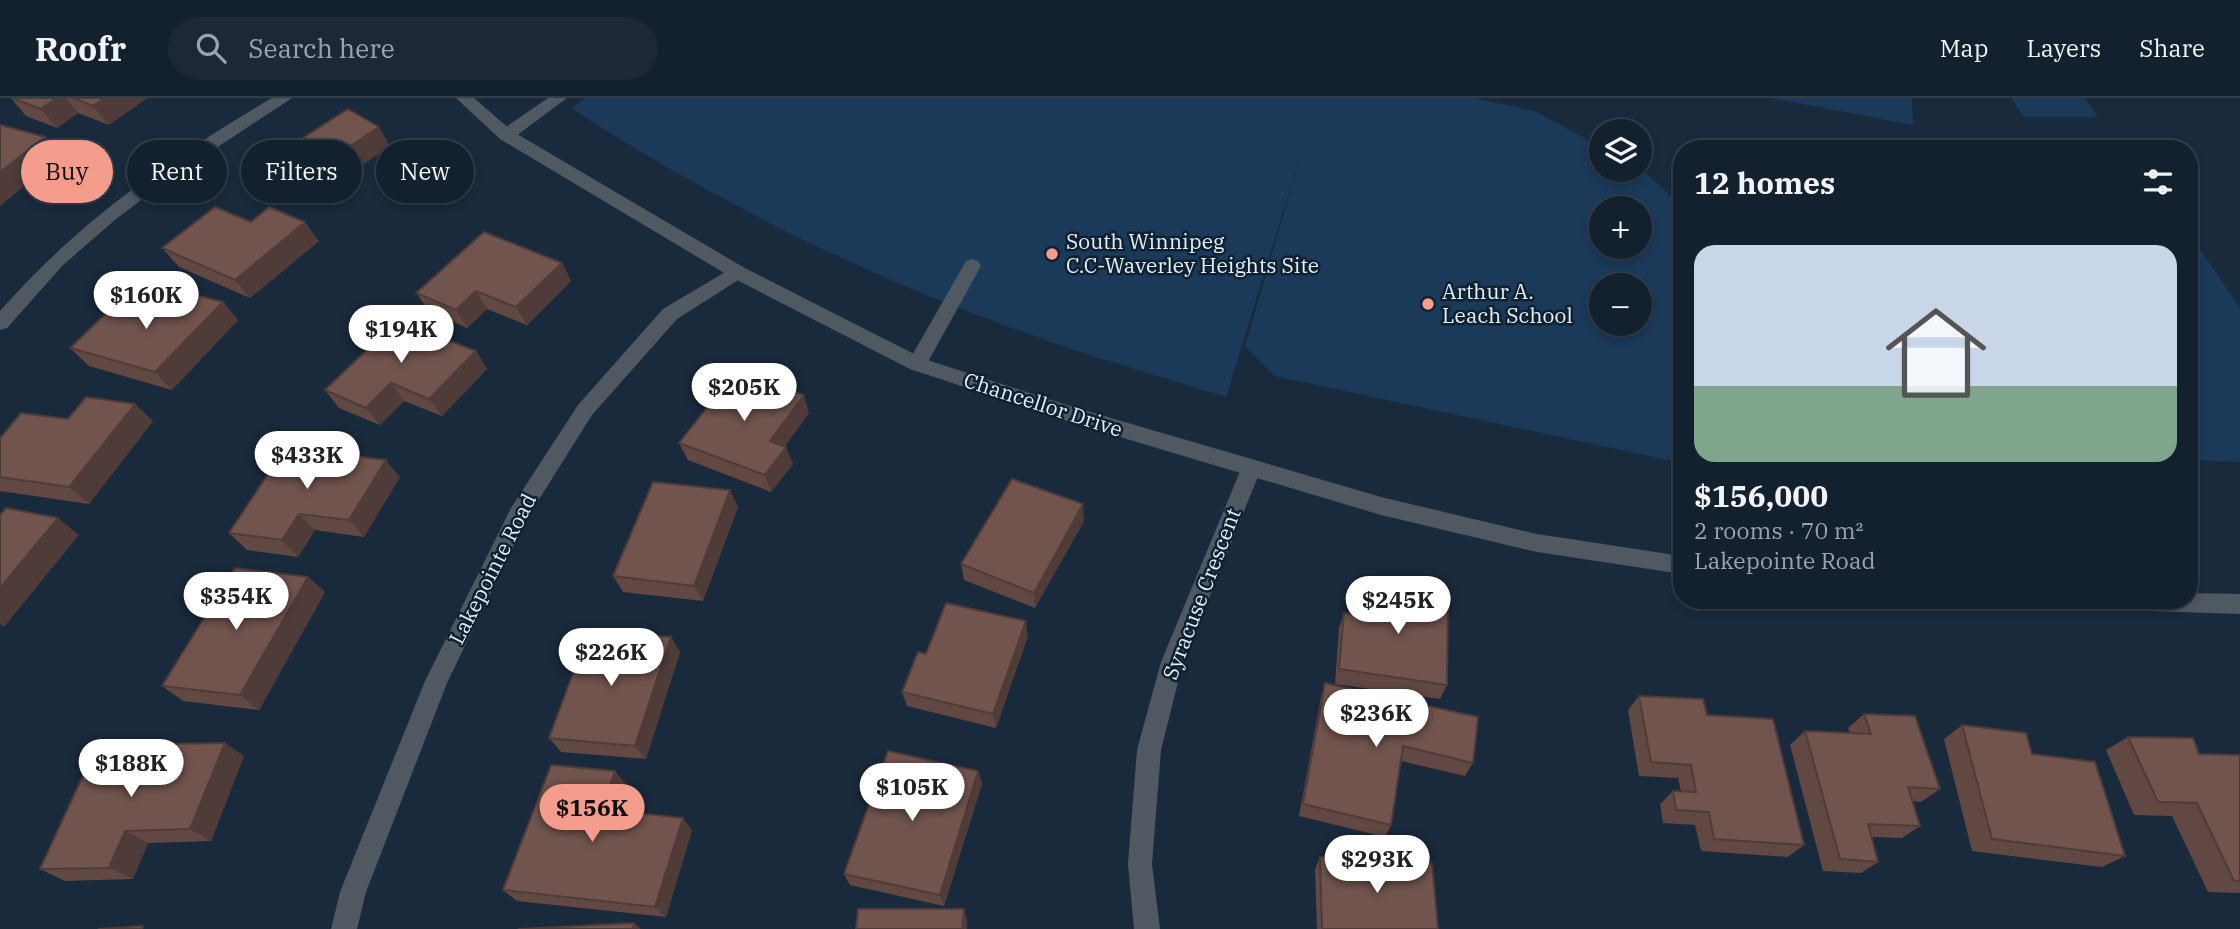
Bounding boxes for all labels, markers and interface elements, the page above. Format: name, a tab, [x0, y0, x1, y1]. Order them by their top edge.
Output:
search box	[168, 17, 658, 80]
text: Roofr	[35, 27, 126, 70]
icon: search	[192, 29, 230, 67]
text: Search here	[248, 31, 395, 65]
text: Map	[1940, 32, 1988, 64]
text: Layers	[2026, 32, 2101, 64]
text: Share	[2139, 32, 2205, 64]
map controls	[1589, 119, 1652, 336]
button: layers	[1589, 119, 1652, 182]
chip: Buy	[21, 140, 113, 203]
chip: Rent	[127, 140, 227, 203]
chip: Filters	[241, 140, 362, 203]
chip: New	[376, 140, 474, 203]
text: 12 homes	[1694, 163, 1835, 202]
icon: filters	[2139, 163, 2177, 201]
button: +	[1589, 196, 1652, 259]
place label: South Winnipeg C.C-Waverley Heights Site	[1066, 227, 1319, 279]
marker: South Winnipeg C.C-Waverley Heights Site	[1044, 246, 1060, 262]
pin: $160K	[97, 272, 195, 331]
button: −	[1589, 273, 1652, 336]
place label: Arthur A. Leach School	[1442, 277, 1573, 329]
text: $160K	[110, 279, 182, 309]
icon: home	[1873, 290, 1999, 416]
marker: Arthur A. Leach School	[1420, 296, 1436, 312]
pin: $194K	[352, 306, 450, 365]
text: $194K	[365, 313, 437, 343]
pin: $205K	[695, 364, 793, 423]
street label: Chancellor Drive	[960, 365, 1126, 443]
text: $205K	[708, 371, 780, 401]
pin: $433K	[258, 432, 356, 491]
text: $433K	[271, 439, 343, 469]
text: $156,000	[1694, 476, 1828, 515]
street label: Lakepointe Road	[442, 488, 542, 649]
street label: Syracuse Crescent	[1155, 504, 1247, 683]
text: 2 rooms · 70 m²	[1694, 515, 1864, 545]
text: Lakepointe Road	[1694, 545, 1876, 575]
pin: $354K	[187, 573, 285, 632]
pin: $245K	[1349, 576, 1447, 636]
text: $354K	[200, 580, 272, 610]
text: $245K	[1362, 584, 1434, 614]
pin: $226K	[562, 628, 660, 688]
text: $226K	[575, 636, 647, 666]
pin: $236K	[1327, 690, 1425, 749]
text: $236K	[1340, 697, 1412, 727]
pin: $188K	[82, 740, 180, 799]
text: $188K	[95, 747, 167, 777]
pin: $105K	[863, 764, 961, 823]
text: $105K	[876, 771, 948, 801]
pin: $156K	[543, 784, 641, 844]
text: $156K	[556, 792, 628, 822]
pin: $293K	[1328, 836, 1426, 895]
text: $293K	[1341, 843, 1413, 873]

